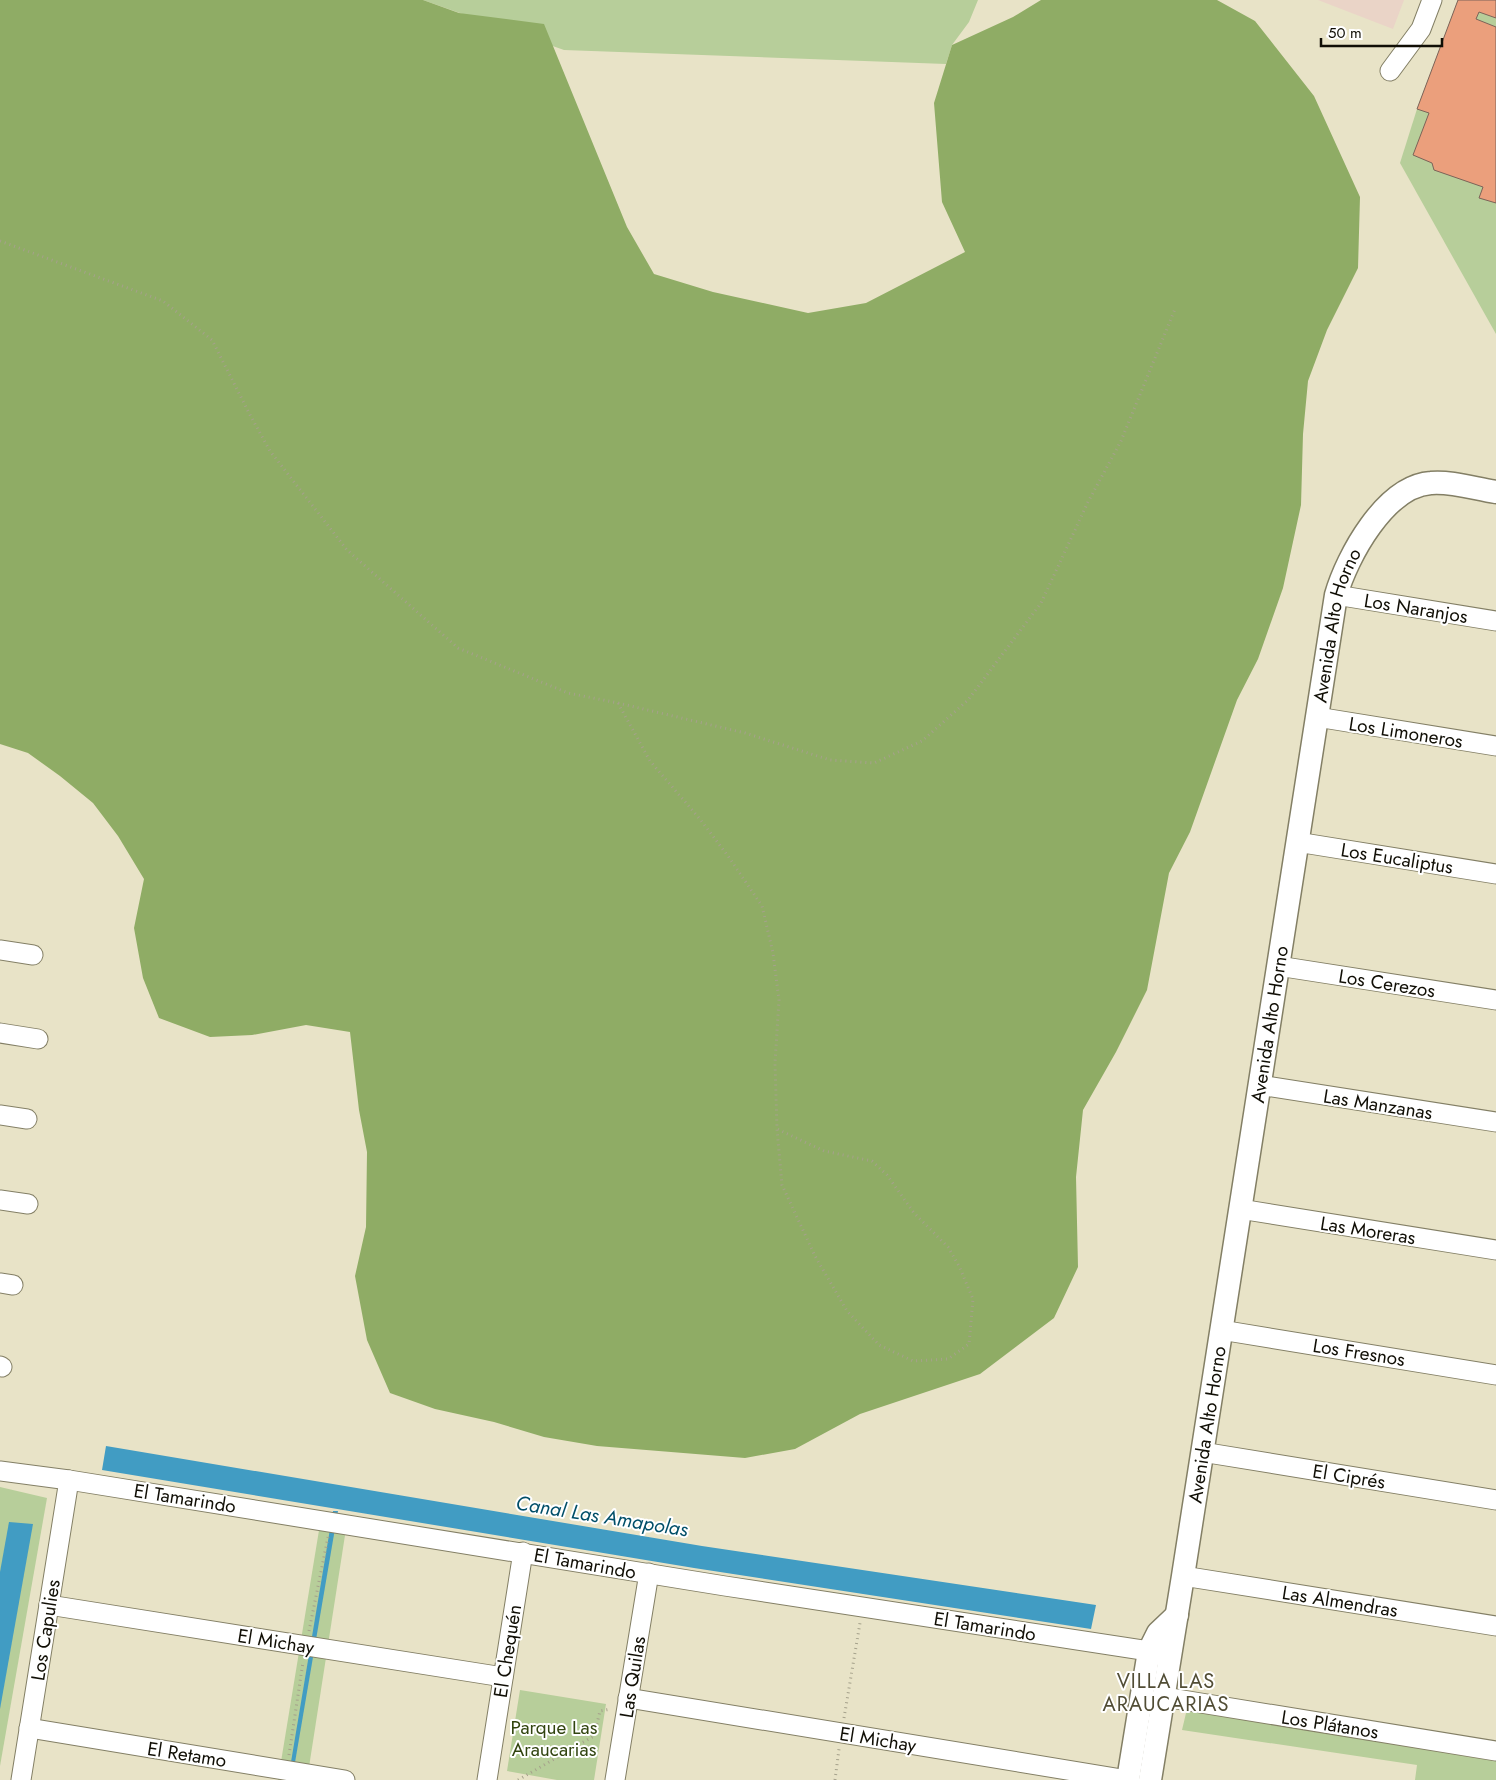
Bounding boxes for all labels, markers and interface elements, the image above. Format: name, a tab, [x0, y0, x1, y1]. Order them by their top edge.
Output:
scale bar	[1321, 15, 1442, 47]
text: 50 m	[1328, 22, 1362, 44]
street label: Avenida Alto Horno	[1306, 543, 1368, 705]
street label: Los Naranjos	[1362, 587, 1470, 630]
street label: Los Limoneros	[1347, 710, 1465, 755]
street label: Los Eucaliptus	[1339, 836, 1455, 881]
street label: Avenida Alto Horno	[1244, 944, 1295, 1105]
street label: Los Cerezos	[1337, 963, 1437, 1004]
street label: Las Manzanas	[1321, 1083, 1435, 1127]
street label: Las Moreras	[1318, 1210, 1418, 1251]
street label: Los Fresnos	[1311, 1332, 1407, 1373]
street label: Avenida Alto Horno	[1182, 1344, 1233, 1505]
street label: El Ciprés	[1311, 1457, 1387, 1496]
street label: El Tamarindo	[132, 1477, 238, 1520]
water label: Canal Las Amapolas	[514, 1489, 690, 1544]
street label: El Tamarindo	[532, 1541, 638, 1586]
street label: Los Capulies	[24, 1577, 67, 1683]
street label: Las Almendras	[1280, 1579, 1400, 1624]
street label: El Chequén	[487, 1603, 528, 1700]
street label: El Tamarindo	[932, 1605, 1038, 1648]
street label: El Michay	[236, 1622, 317, 1661]
street label: Las Quilas	[613, 1634, 652, 1720]
district label: VILLA LAS ARAUCARIAS	[1103, 1667, 1229, 1719]
street label: Los Plátanos	[1279, 1703, 1381, 1746]
park label: Parque Las Araucarias	[511, 1714, 598, 1763]
street label: El Michay	[838, 1720, 919, 1759]
street label: El Retamo	[145, 1735, 228, 1774]

